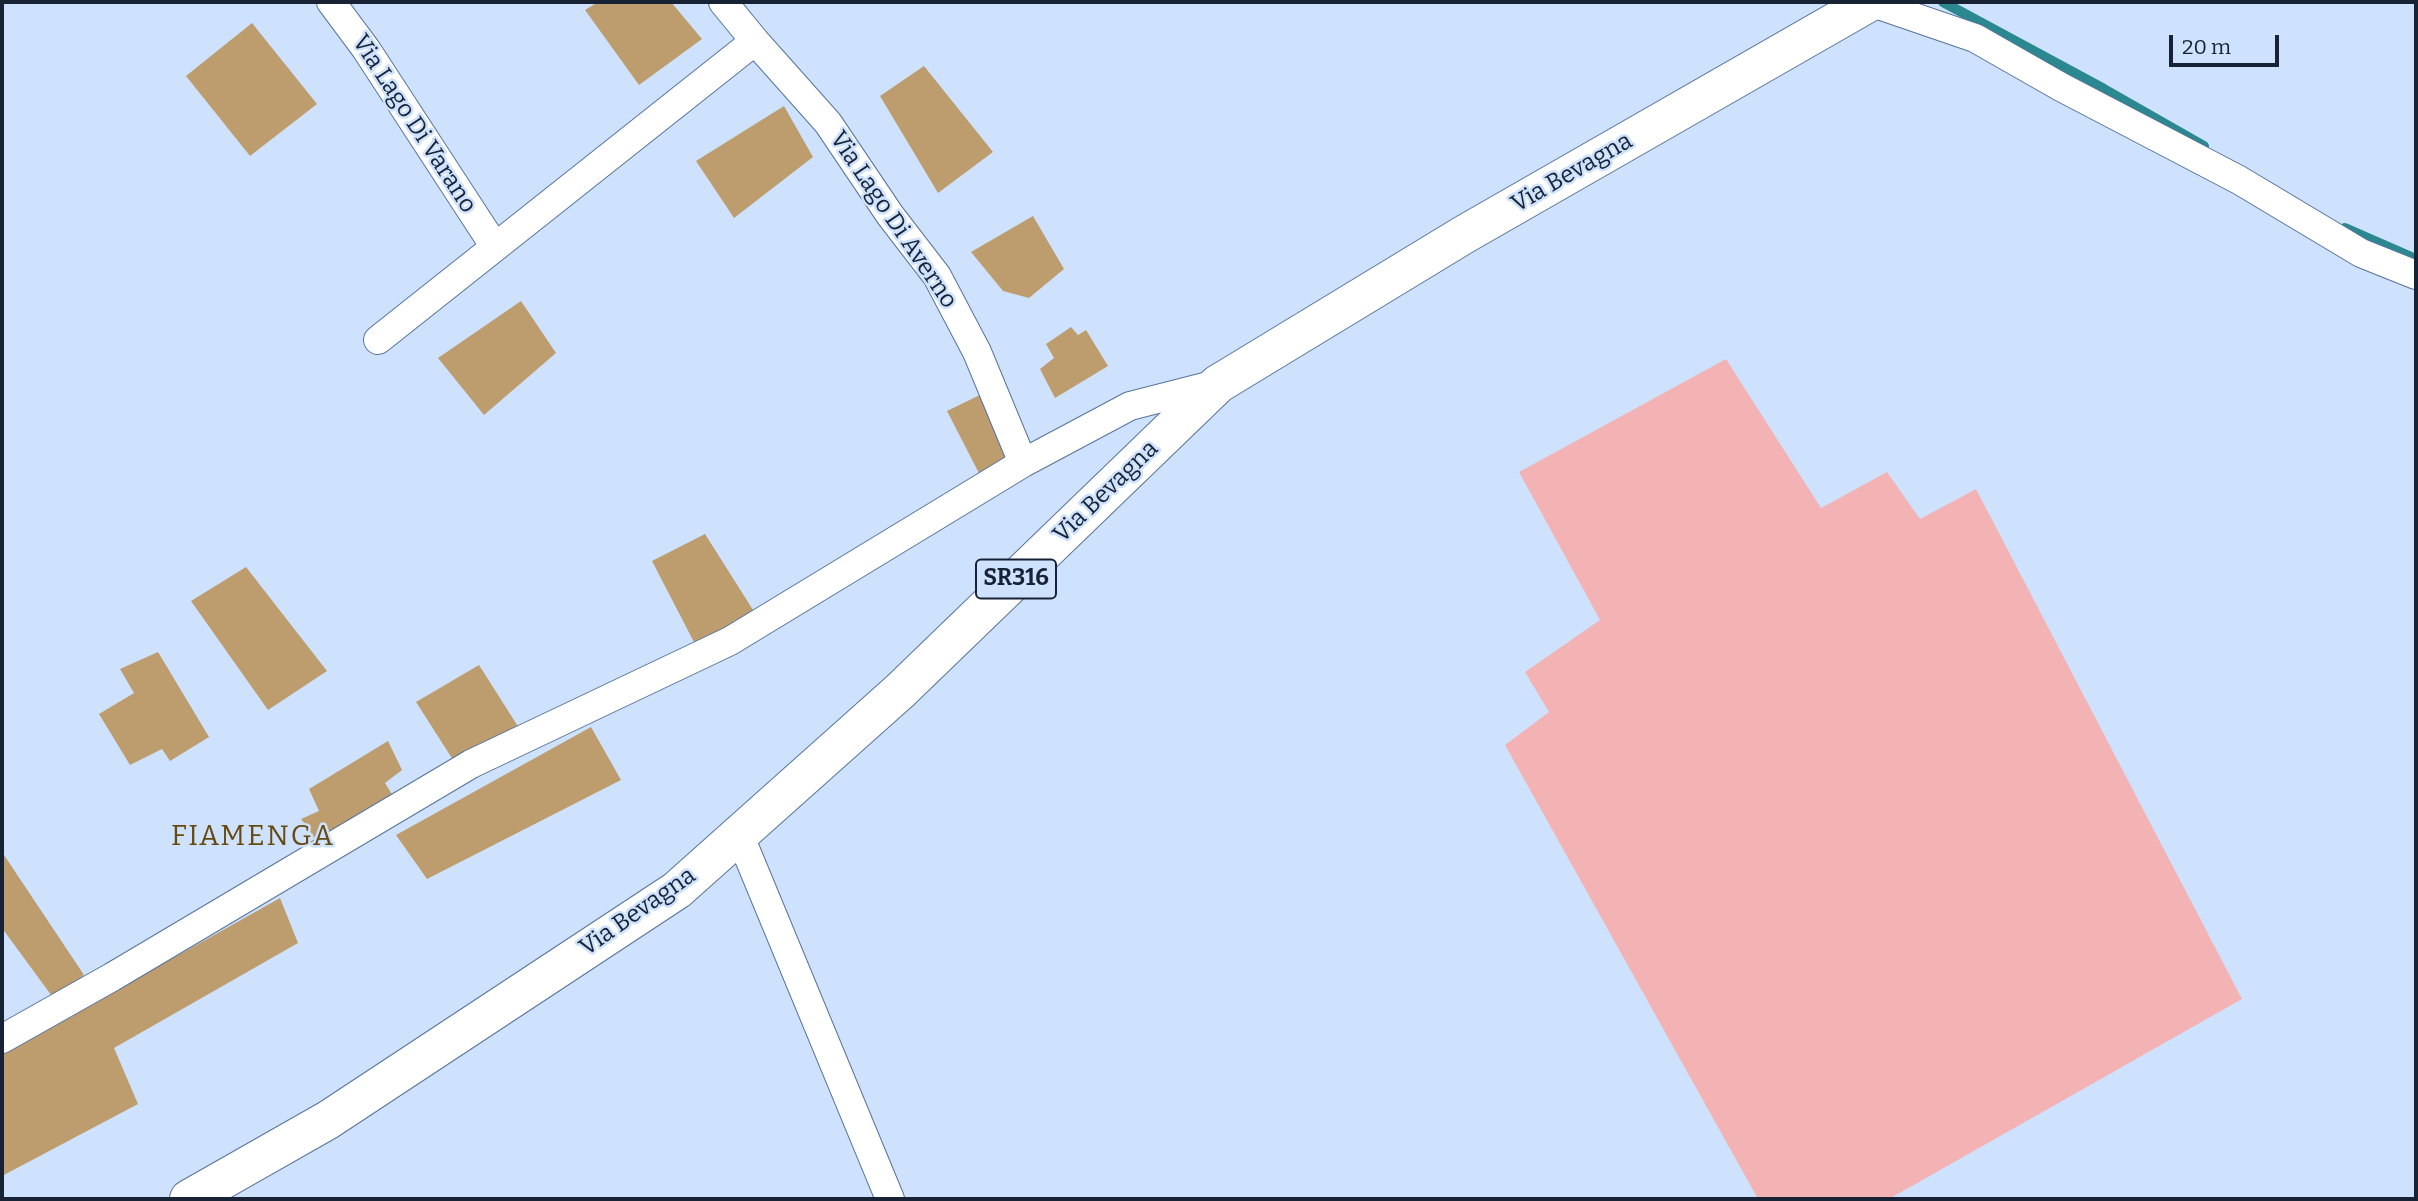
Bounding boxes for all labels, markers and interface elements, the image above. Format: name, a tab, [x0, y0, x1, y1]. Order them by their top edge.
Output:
scale bar	[2173, 21, 2283, 65]
street label: Via Lago Di Varano	[346, 30, 482, 218]
text: 20 m	[2182, 34, 2231, 60]
street label: Via Lago Di Averno	[823, 126, 963, 314]
street label: Via Bevagna	[1506, 127, 1638, 219]
street label: Via Bevagna	[1047, 435, 1165, 549]
road number: SR316	[976, 559, 1056, 598]
district label: FIAMENGA	[172, 820, 334, 854]
street label: Via Bevagna	[574, 862, 702, 962]

